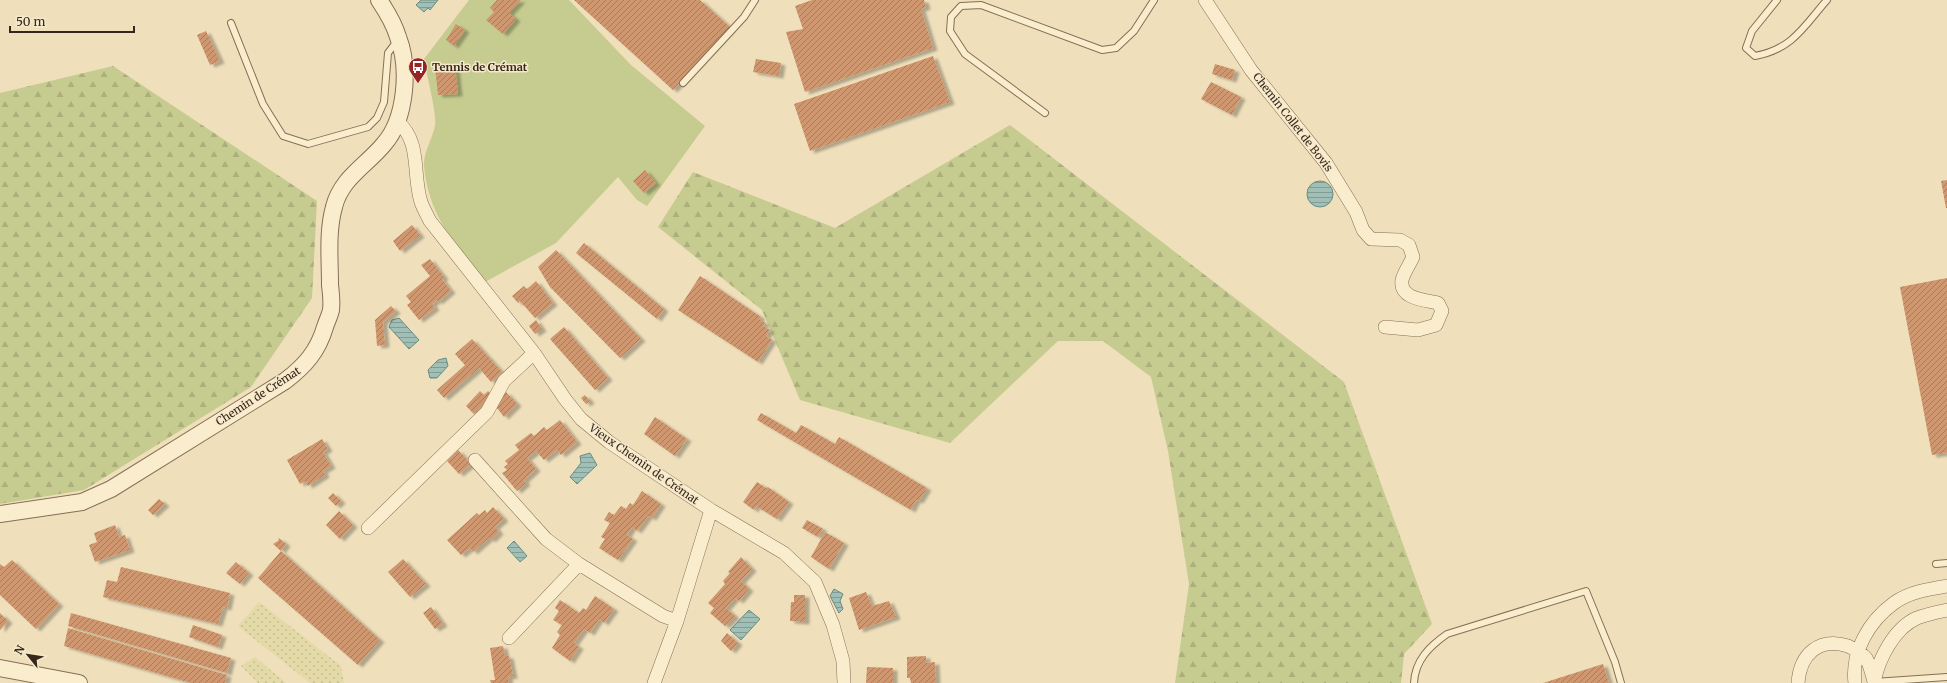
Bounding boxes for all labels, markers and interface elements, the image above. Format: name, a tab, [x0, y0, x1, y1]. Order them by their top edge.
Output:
scale bar	[10, 8, 134, 34]
text: 50 m	[16, 14, 45, 29]
bus stop icon: Tennis de Crémat	[407, 56, 429, 84]
place label: Tennis de Crémat	[432, 60, 528, 74]
street label: Chemin Collet de Bovis	[1250, 70, 1336, 174]
street label: Chemin de Crémat	[213, 363, 304, 429]
street label: Vieux Chemin de Crémat	[586, 420, 702, 508]
north arrow	[8, 635, 48, 675]
text: N	[11, 642, 28, 657]

